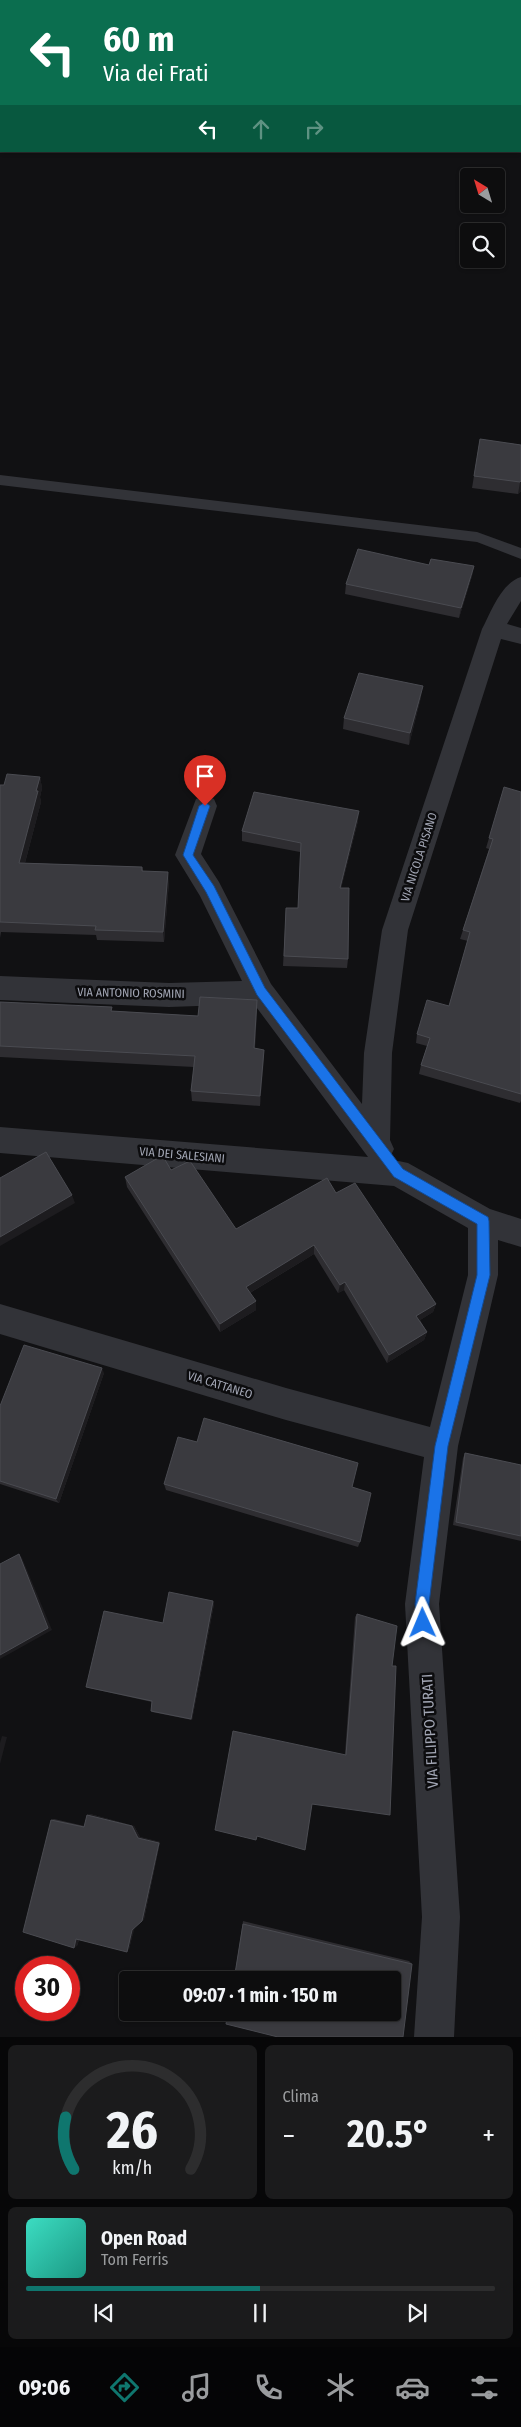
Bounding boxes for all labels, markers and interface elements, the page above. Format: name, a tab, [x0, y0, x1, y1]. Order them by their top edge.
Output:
text: 60 m	[103, 18, 174, 60]
icon: left	[20, 20, 85, 85]
text: Via dei Frati	[103, 60, 208, 87]
icon: left	[194, 115, 222, 143]
icon: ahead	[247, 115, 275, 143]
icon: right	[300, 115, 328, 143]
north arrow	[460, 168, 505, 212]
map controls	[460, 168, 505, 268]
button: search	[460, 223, 505, 268]
pin	[184, 755, 226, 806]
icon: arrive	[191, 762, 219, 790]
street label: VIA NICOLA PISANO	[398, 811, 440, 903]
street label: VIA ANTONIO ROSMINI	[77, 985, 185, 1001]
street label: VIA DEI SALESIANI	[139, 1144, 225, 1166]
street label: VIA CATTANEO	[186, 1368, 254, 1402]
position arrow	[396, 1596, 448, 1648]
street label: VIA FILIPPO TURATI	[418, 1673, 442, 1789]
speed limit sign: 30	[15, 1956, 80, 2021]
text: 09:07 · 1 min · 150 m	[183, 1984, 337, 2007]
text: Clima	[283, 2087, 319, 2106]
text: 26	[106, 2099, 158, 2162]
text: 20.5°	[347, 2111, 430, 2157]
text: −	[283, 2119, 295, 2152]
text: +	[482, 2119, 495, 2152]
text: km/h	[112, 2157, 152, 2179]
text: Open Road	[101, 2227, 187, 2250]
text: Tom Ferris	[101, 2250, 168, 2269]
icon: previous	[90, 2299, 118, 2327]
icon: pause	[246, 2299, 274, 2327]
icon: next	[403, 2299, 431, 2327]
icon: directions	[107, 2370, 142, 2405]
icon: music	[179, 2370, 214, 2405]
icon: phone	[251, 2370, 286, 2405]
icon: climate	[323, 2370, 358, 2405]
icon: car	[395, 2370, 430, 2405]
icon: filters	[467, 2370, 502, 2405]
text: 09:06	[19, 2374, 70, 2401]

